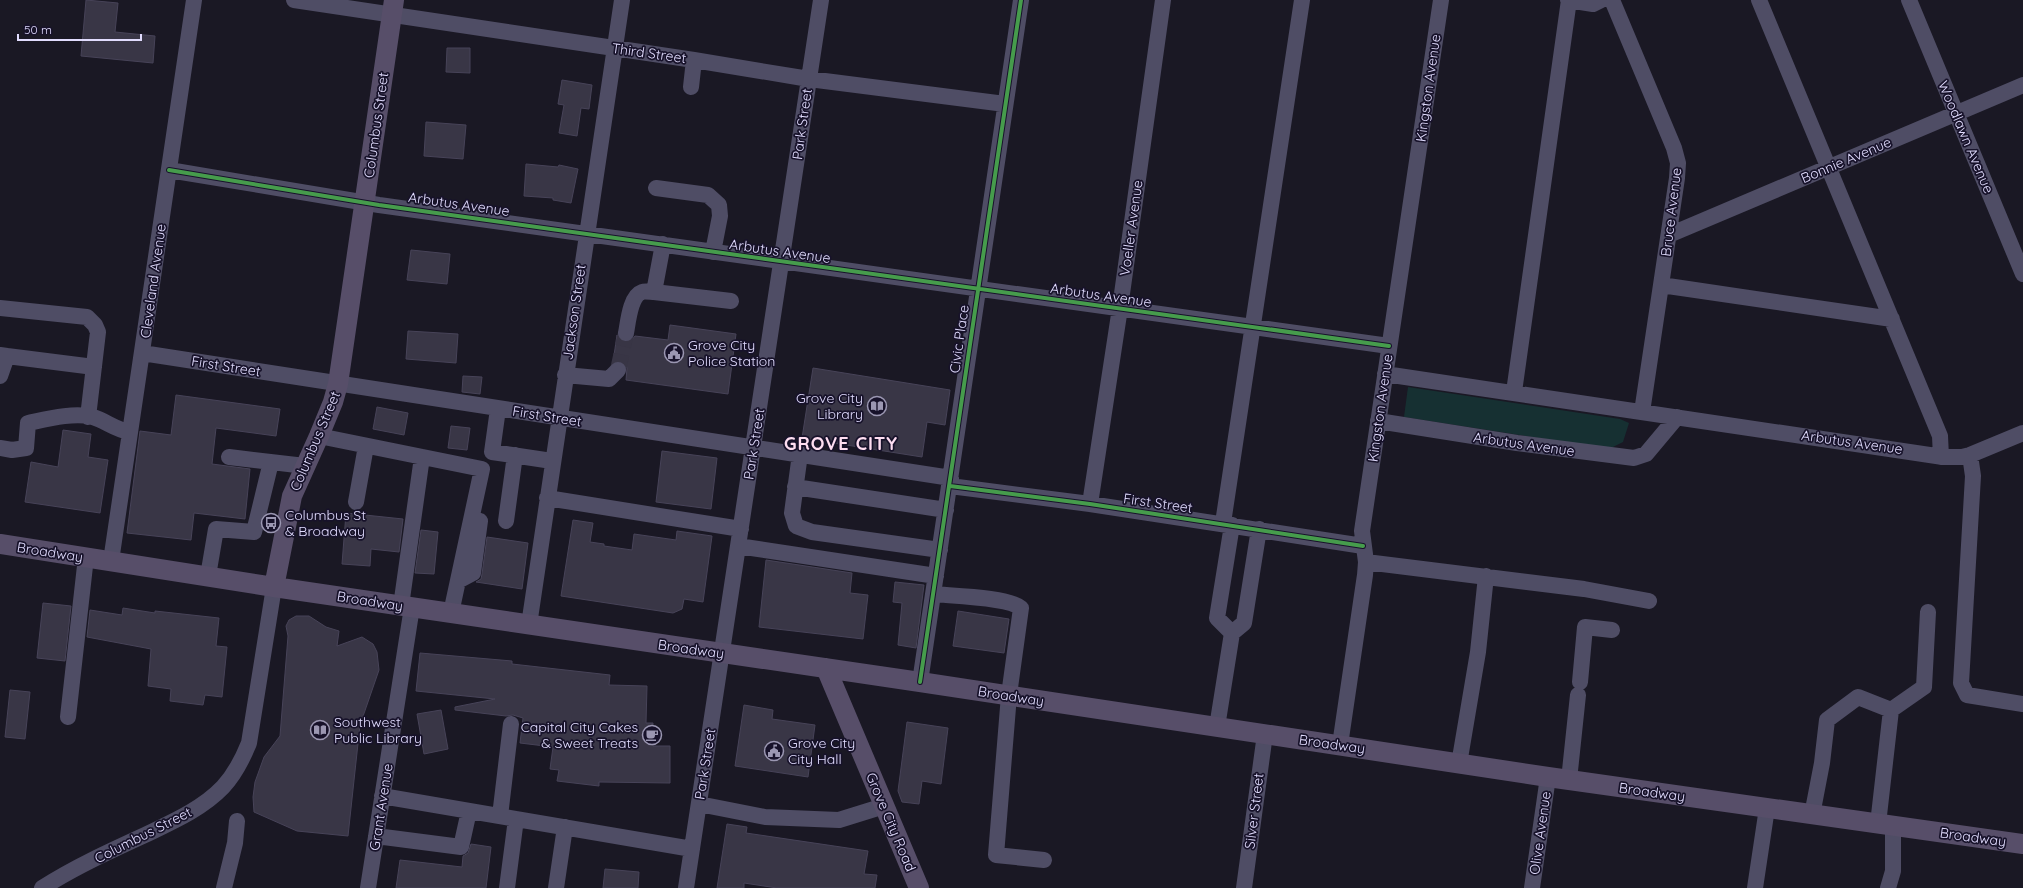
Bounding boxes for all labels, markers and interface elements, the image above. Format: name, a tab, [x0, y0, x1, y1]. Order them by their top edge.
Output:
scale bar	[18, 16, 141, 42]
text: 50 m	[24, 22, 52, 37]
street label: Kingston Avenue	[1412, 33, 1444, 143]
street label: Third Street	[611, 39, 688, 67]
street label: Columbus Street	[360, 71, 392, 179]
street label: Woodlawn Avenue	[1934, 78, 1998, 196]
street label: Park Street	[788, 87, 816, 161]
street label: Bonnie Avenue	[1798, 133, 1894, 187]
street label: Bruce Avenue	[1657, 166, 1685, 257]
street label: Voeller Avenue	[1115, 179, 1147, 277]
street label: Arbutus Avenue	[407, 188, 511, 220]
street label: Cleveland Avenue	[136, 223, 170, 339]
street label: Arbutus Avenue	[728, 235, 832, 267]
street label: Jackson Street	[558, 263, 590, 361]
street label: Arbutus Avenue	[1049, 279, 1153, 311]
street label: Civic Place	[945, 304, 973, 374]
place label: Grove City Police Station	[688, 336, 775, 370]
public building icon: Grove City Police Station	[663, 342, 685, 364]
street label: First Street	[190, 352, 262, 380]
street label: Kingston Avenue	[1364, 353, 1396, 463]
street label: Columbus Street	[286, 388, 344, 494]
place label: Grove City Library	[796, 389, 863, 423]
library icon: Grove City Library	[866, 395, 888, 417]
street label: First Street	[511, 402, 583, 430]
street label: Park Street	[739, 407, 769, 481]
street label: Arbutus Avenue	[1800, 426, 1904, 458]
street label: Arbutus Avenue	[1472, 428, 1576, 460]
district label: GROVE CITY	[784, 432, 898, 455]
street label: First Street	[1122, 489, 1194, 517]
place label: Columbus St & Broadway	[285, 506, 366, 540]
bus stop icon: Columbus St & Broadway	[260, 512, 282, 534]
street label: Broadway	[16, 538, 84, 566]
street label: Broadway	[336, 587, 404, 615]
street label: Broadway	[657, 635, 725, 663]
street label: Broadway	[977, 682, 1045, 710]
place label: Southwest Public Library	[334, 713, 422, 747]
place label: Capital City Cakes & Sweet Treats	[521, 718, 638, 752]
library icon: Southwest Public Library	[309, 719, 331, 741]
cafe icon: Capital City Cakes & Sweet Treats	[641, 724, 663, 746]
street label: Park Street	[690, 727, 720, 801]
street label: Broadway	[1298, 730, 1366, 758]
place label: Grove City City Hall	[788, 734, 855, 768]
public building icon: Grove City City Hall	[763, 740, 785, 762]
street label: Grant Avenue	[365, 762, 397, 852]
street label: Grove City Road	[862, 770, 920, 874]
street label: Silver Street	[1240, 772, 1268, 850]
street label: Broadway	[1618, 778, 1686, 806]
street label: Olive Avenue	[1525, 790, 1555, 876]
street label: Columbus Street	[91, 803, 195, 867]
street label: Broadway	[1939, 823, 2007, 851]

